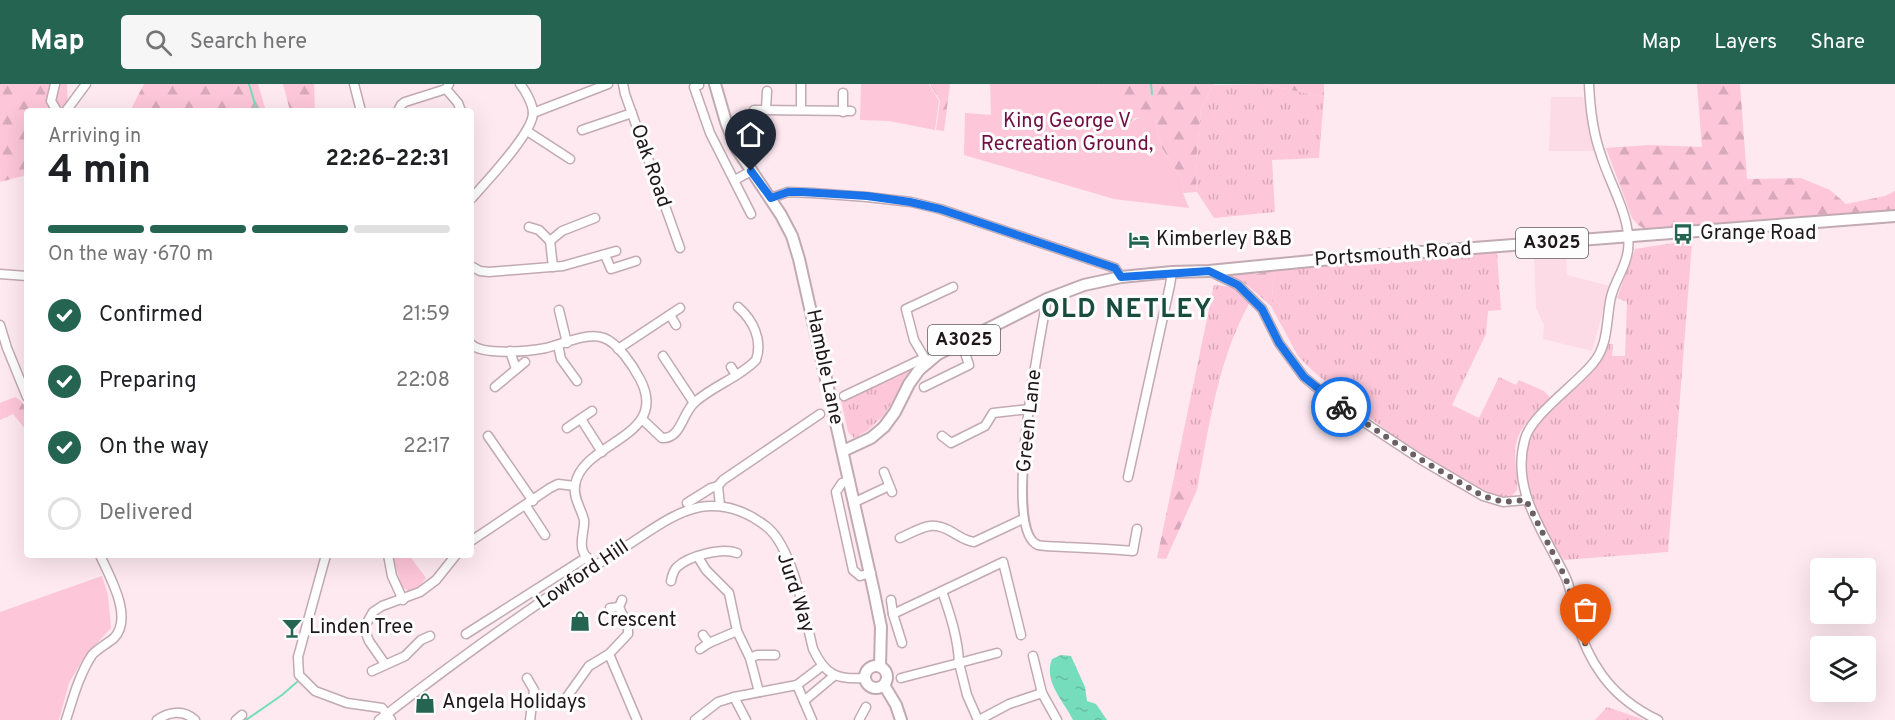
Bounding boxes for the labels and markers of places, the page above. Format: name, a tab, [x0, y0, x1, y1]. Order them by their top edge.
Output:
pin	[725, 109, 776, 171]
place label: Grange Road	[1700, 221, 1816, 247]
bus stop icon: Grange Road	[1671, 222, 1695, 246]
place label: Kimberley B&B	[1156, 227, 1292, 253]
hotel icon: Kimberley B&B	[1127, 228, 1151, 252]
pin	[1560, 584, 1611, 646]
place label: Crescent	[597, 608, 677, 634]
shop icon: Crescent	[568, 609, 592, 633]
place label: Linden Tree	[309, 615, 413, 641]
bar icon: Linden Tree	[280, 616, 304, 640]
place label: Angela Holidays	[442, 690, 586, 716]
shop icon: Angela Holidays	[413, 691, 437, 715]

